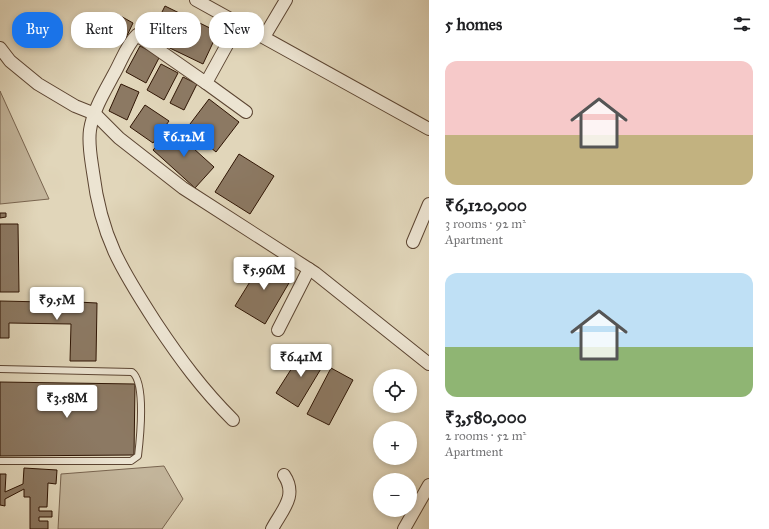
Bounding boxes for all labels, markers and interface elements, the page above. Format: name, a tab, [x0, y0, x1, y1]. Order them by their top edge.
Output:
chip: Buy	[12, 12, 63, 48]
chip: Rent	[71, 12, 127, 48]
chip: Filters	[135, 12, 201, 48]
chip: New	[209, 12, 264, 48]
icon: filters	[731, 13, 753, 35]
text: 5 homes	[445, 14, 502, 35]
icon: home	[563, 87, 635, 159]
pin: ₹6.12M	[151, 124, 217, 158]
text: ₹6.12M	[163, 129, 205, 145]
text: ₹6,120,000	[445, 195, 527, 216]
text: 3 rooms · 92 m²	[445, 216, 526, 232]
text: Apartment	[445, 232, 503, 248]
pin: ₹5.96M	[231, 257, 297, 291]
text: ₹5.96M	[243, 262, 285, 278]
pin: ₹9.5M	[29, 287, 85, 321]
text: ₹9.5M	[39, 292, 75, 308]
icon: home	[563, 299, 635, 371]
pin: ₹6.41M	[268, 344, 334, 378]
text: ₹6.41M	[280, 349, 322, 365]
map controls	[373, 369, 417, 517]
button: locate	[373, 369, 417, 413]
pin: ₹3.58M	[34, 385, 100, 419]
text: ₹3.58M	[46, 390, 88, 406]
text: ₹3,580,000	[445, 407, 527, 428]
button: +	[373, 421, 417, 465]
text: 2 rooms · 52 m²	[445, 428, 526, 444]
text: Apartment	[445, 444, 503, 460]
button: −	[373, 473, 417, 517]

